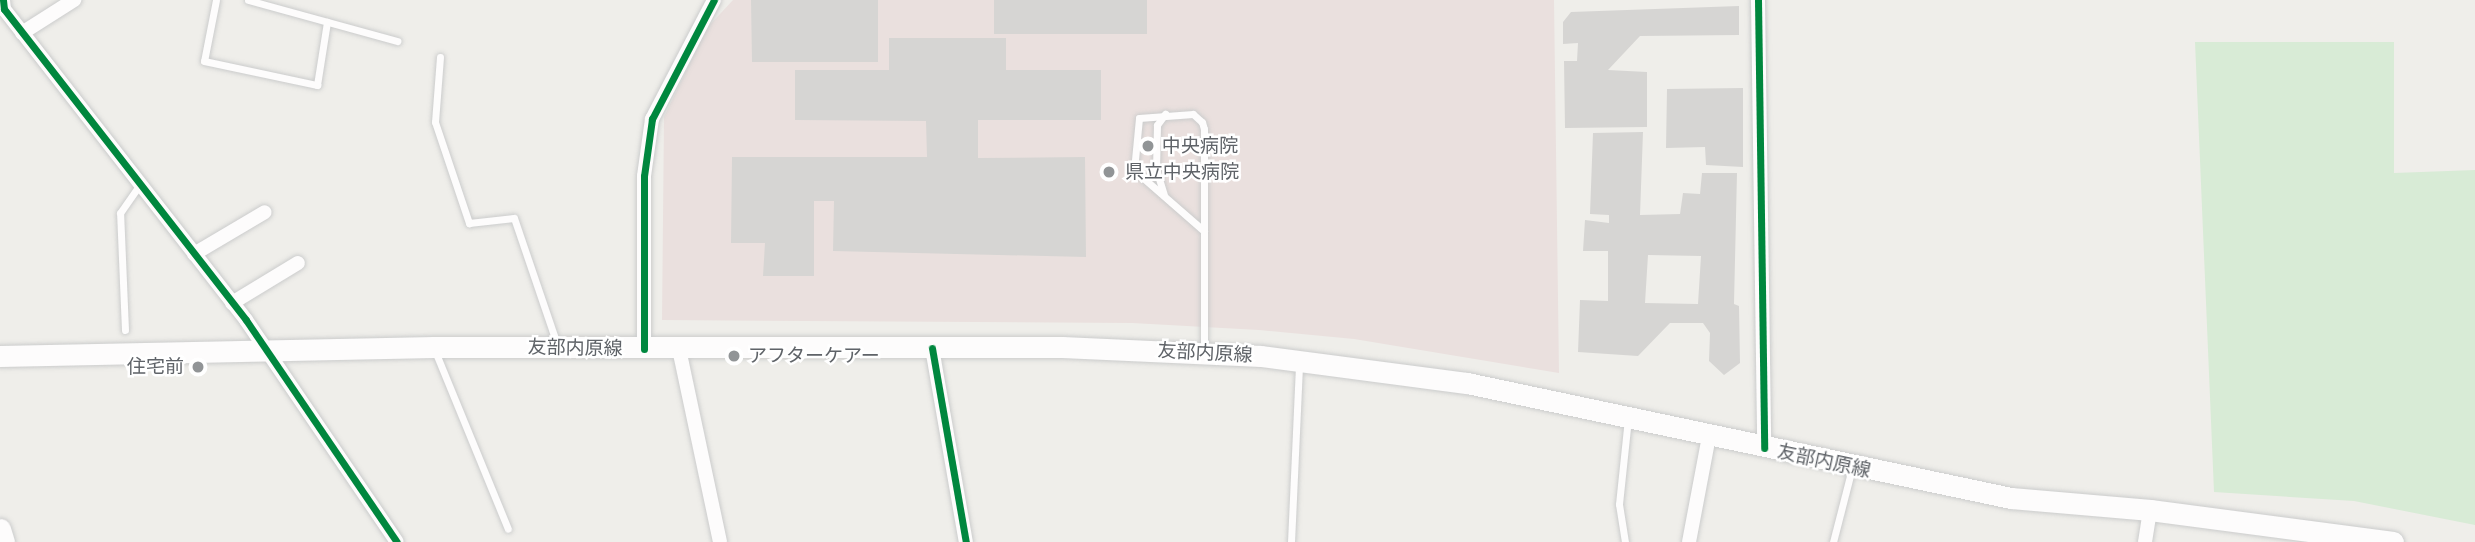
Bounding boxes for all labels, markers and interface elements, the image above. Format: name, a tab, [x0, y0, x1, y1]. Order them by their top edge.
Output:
place label: 中央病院	[1162, 135, 1238, 157]
marker: 中央病院	[1140, 138, 1156, 154]
place label: 県立中央病院	[1125, 161, 1239, 183]
marker: 県立中央病院	[1099, 162, 1119, 182]
street label: 友部内原線	[527, 336, 623, 360]
street label: 友部内原線	[1157, 339, 1253, 367]
place label: アフターケアー	[748, 345, 880, 367]
marker: アフターケアー	[726, 348, 742, 364]
place label: 住宅前	[127, 356, 184, 378]
marker: 住宅前	[190, 359, 206, 375]
street label: 友部内原線	[1775, 440, 1873, 482]

